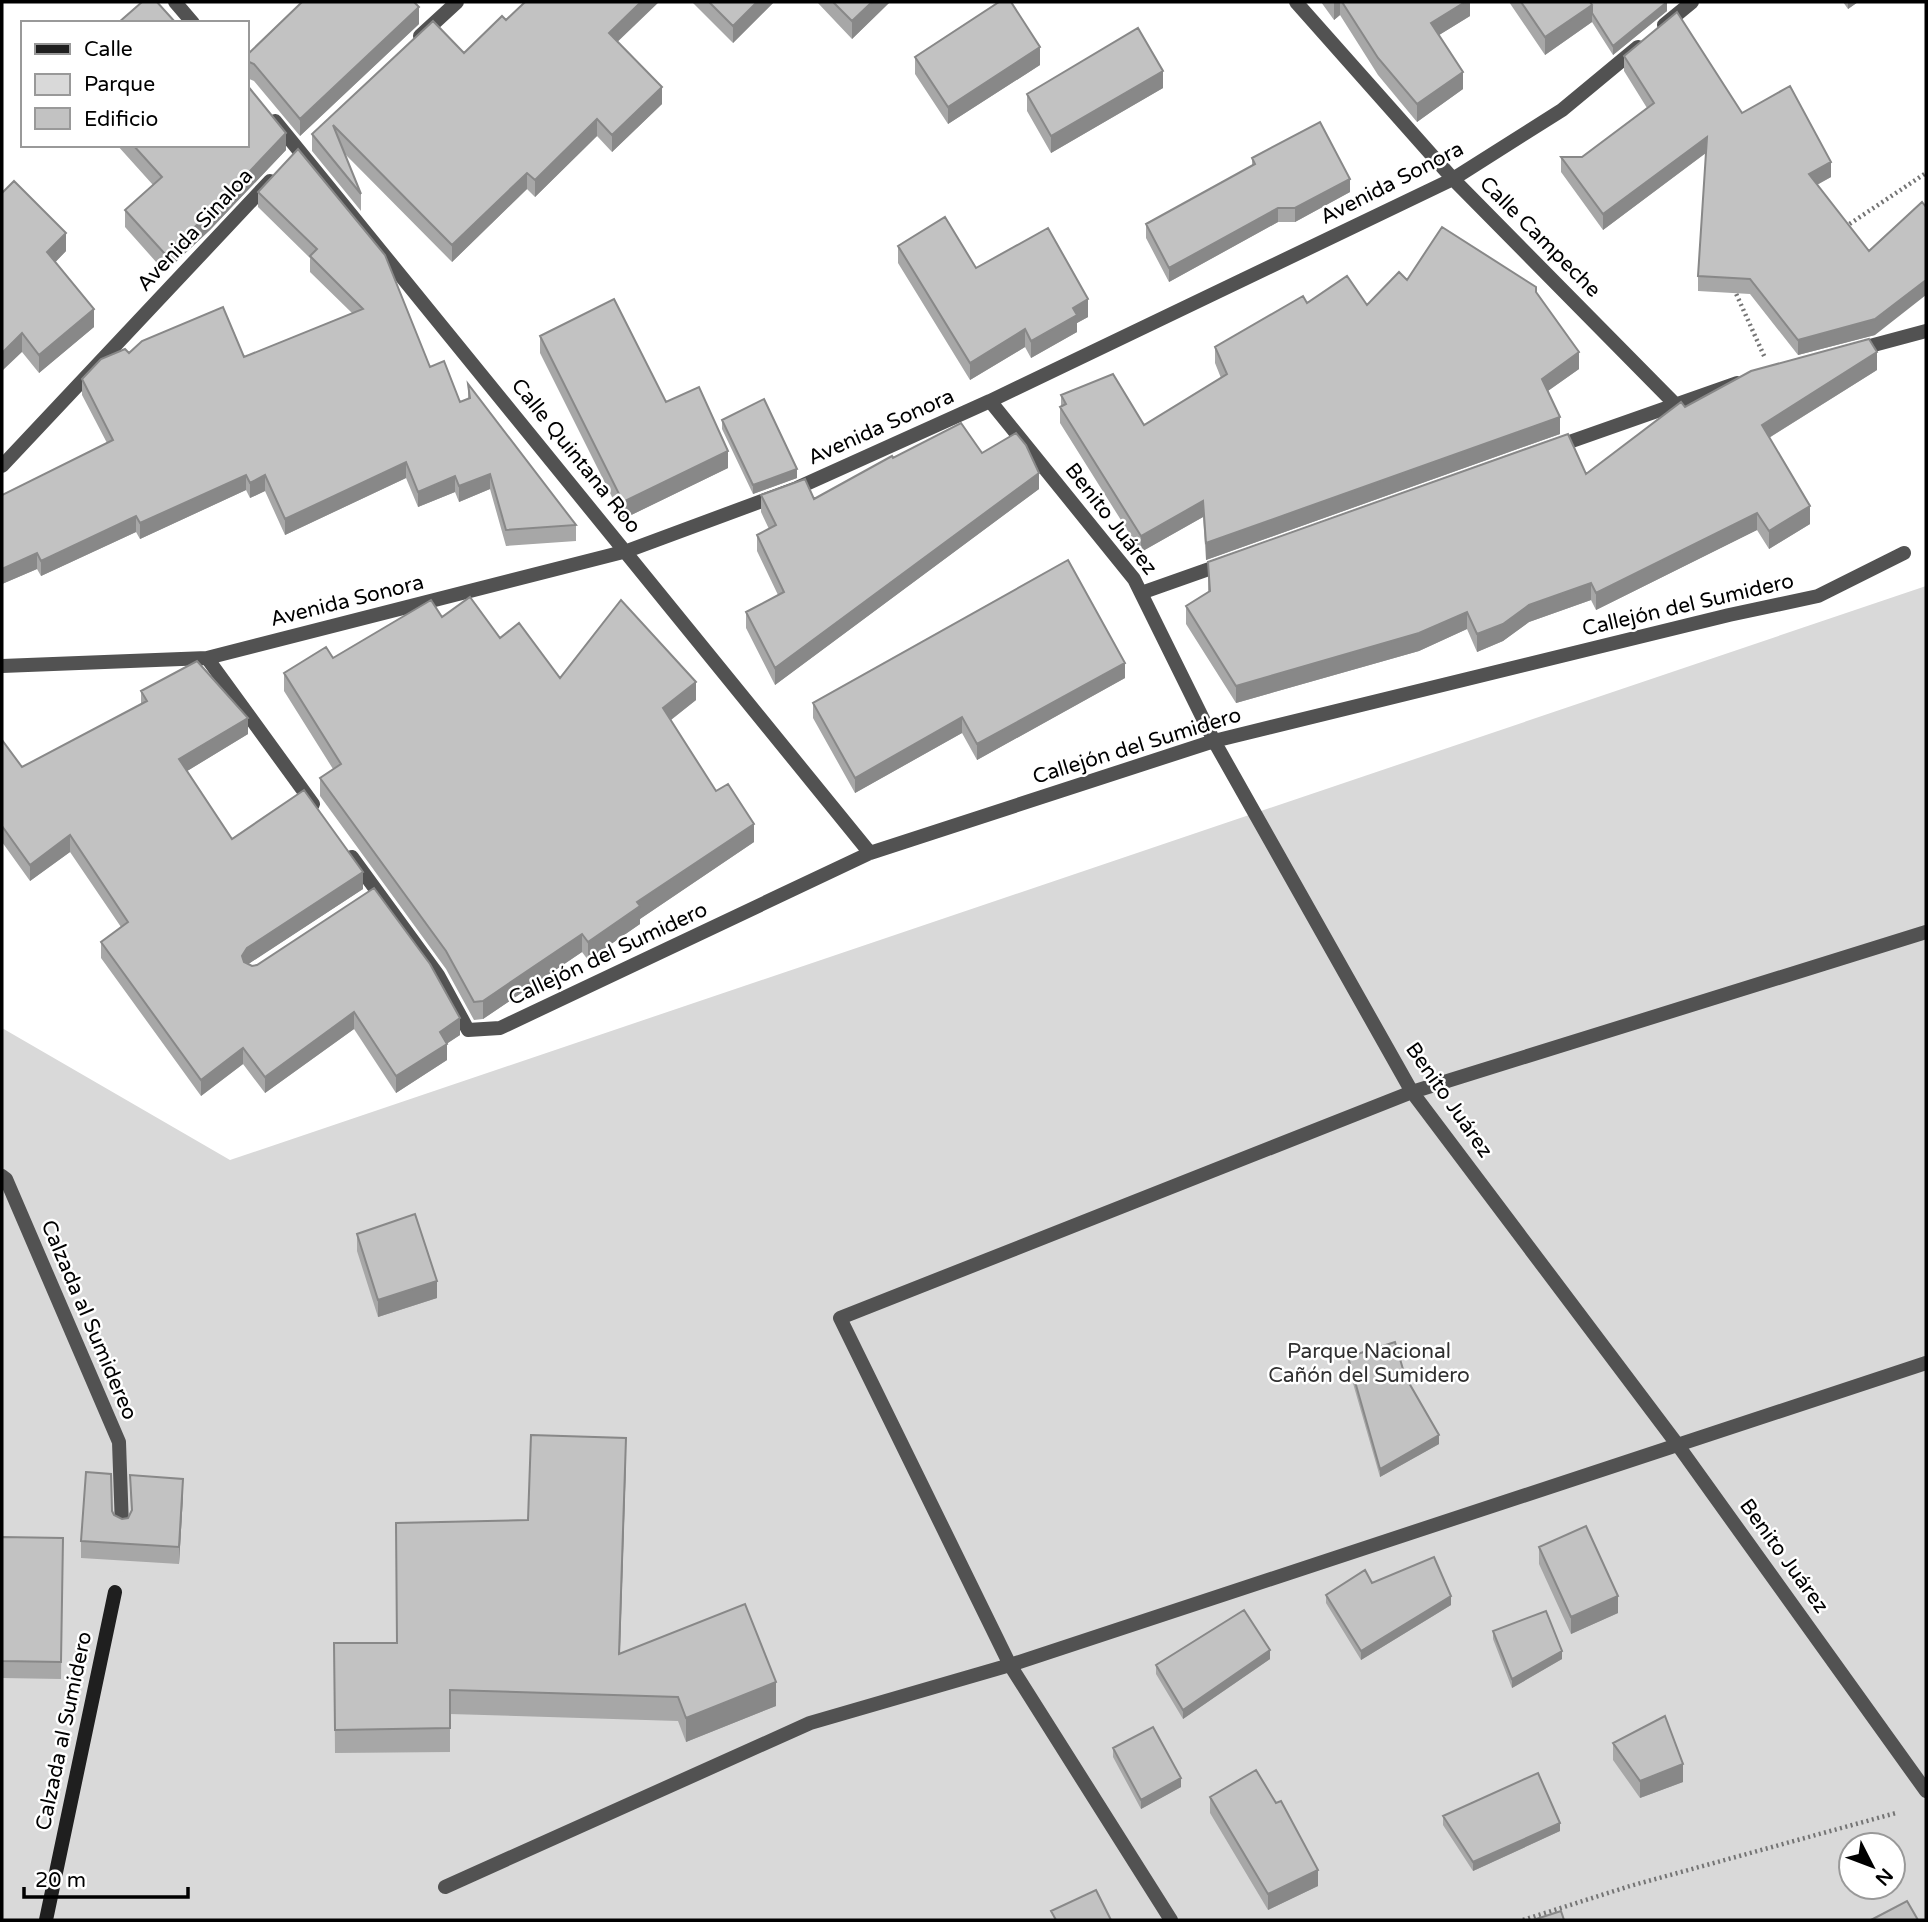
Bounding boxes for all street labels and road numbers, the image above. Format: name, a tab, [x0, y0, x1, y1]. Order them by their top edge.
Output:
street label: Avenida Sonora	[1316, 136, 1468, 230]
street label: Avenida Sinaloa	[132, 163, 258, 297]
street label: Calle Campeche	[1474, 171, 1606, 303]
street label: Calle Quintana Roo	[506, 374, 646, 538]
street label: Avenida Sonora	[804, 384, 958, 470]
street label: Benito Juárez	[1060, 458, 1162, 580]
street label: Callejón del Sumidero	[1580, 568, 1796, 642]
street label: Avenida Sonora	[268, 570, 426, 632]
street label: Callejón del Sumidero	[1030, 702, 1244, 790]
street label: Callejón del Sumidero	[505, 897, 711, 1011]
street label: Benito Juárez	[1400, 1038, 1498, 1162]
street label: Calzada al Sumidereo	[36, 1216, 142, 1424]
street label: Benito Juárez	[1734, 1494, 1834, 1618]
street label: Calzada al Sumidero	[31, 1629, 97, 1833]

